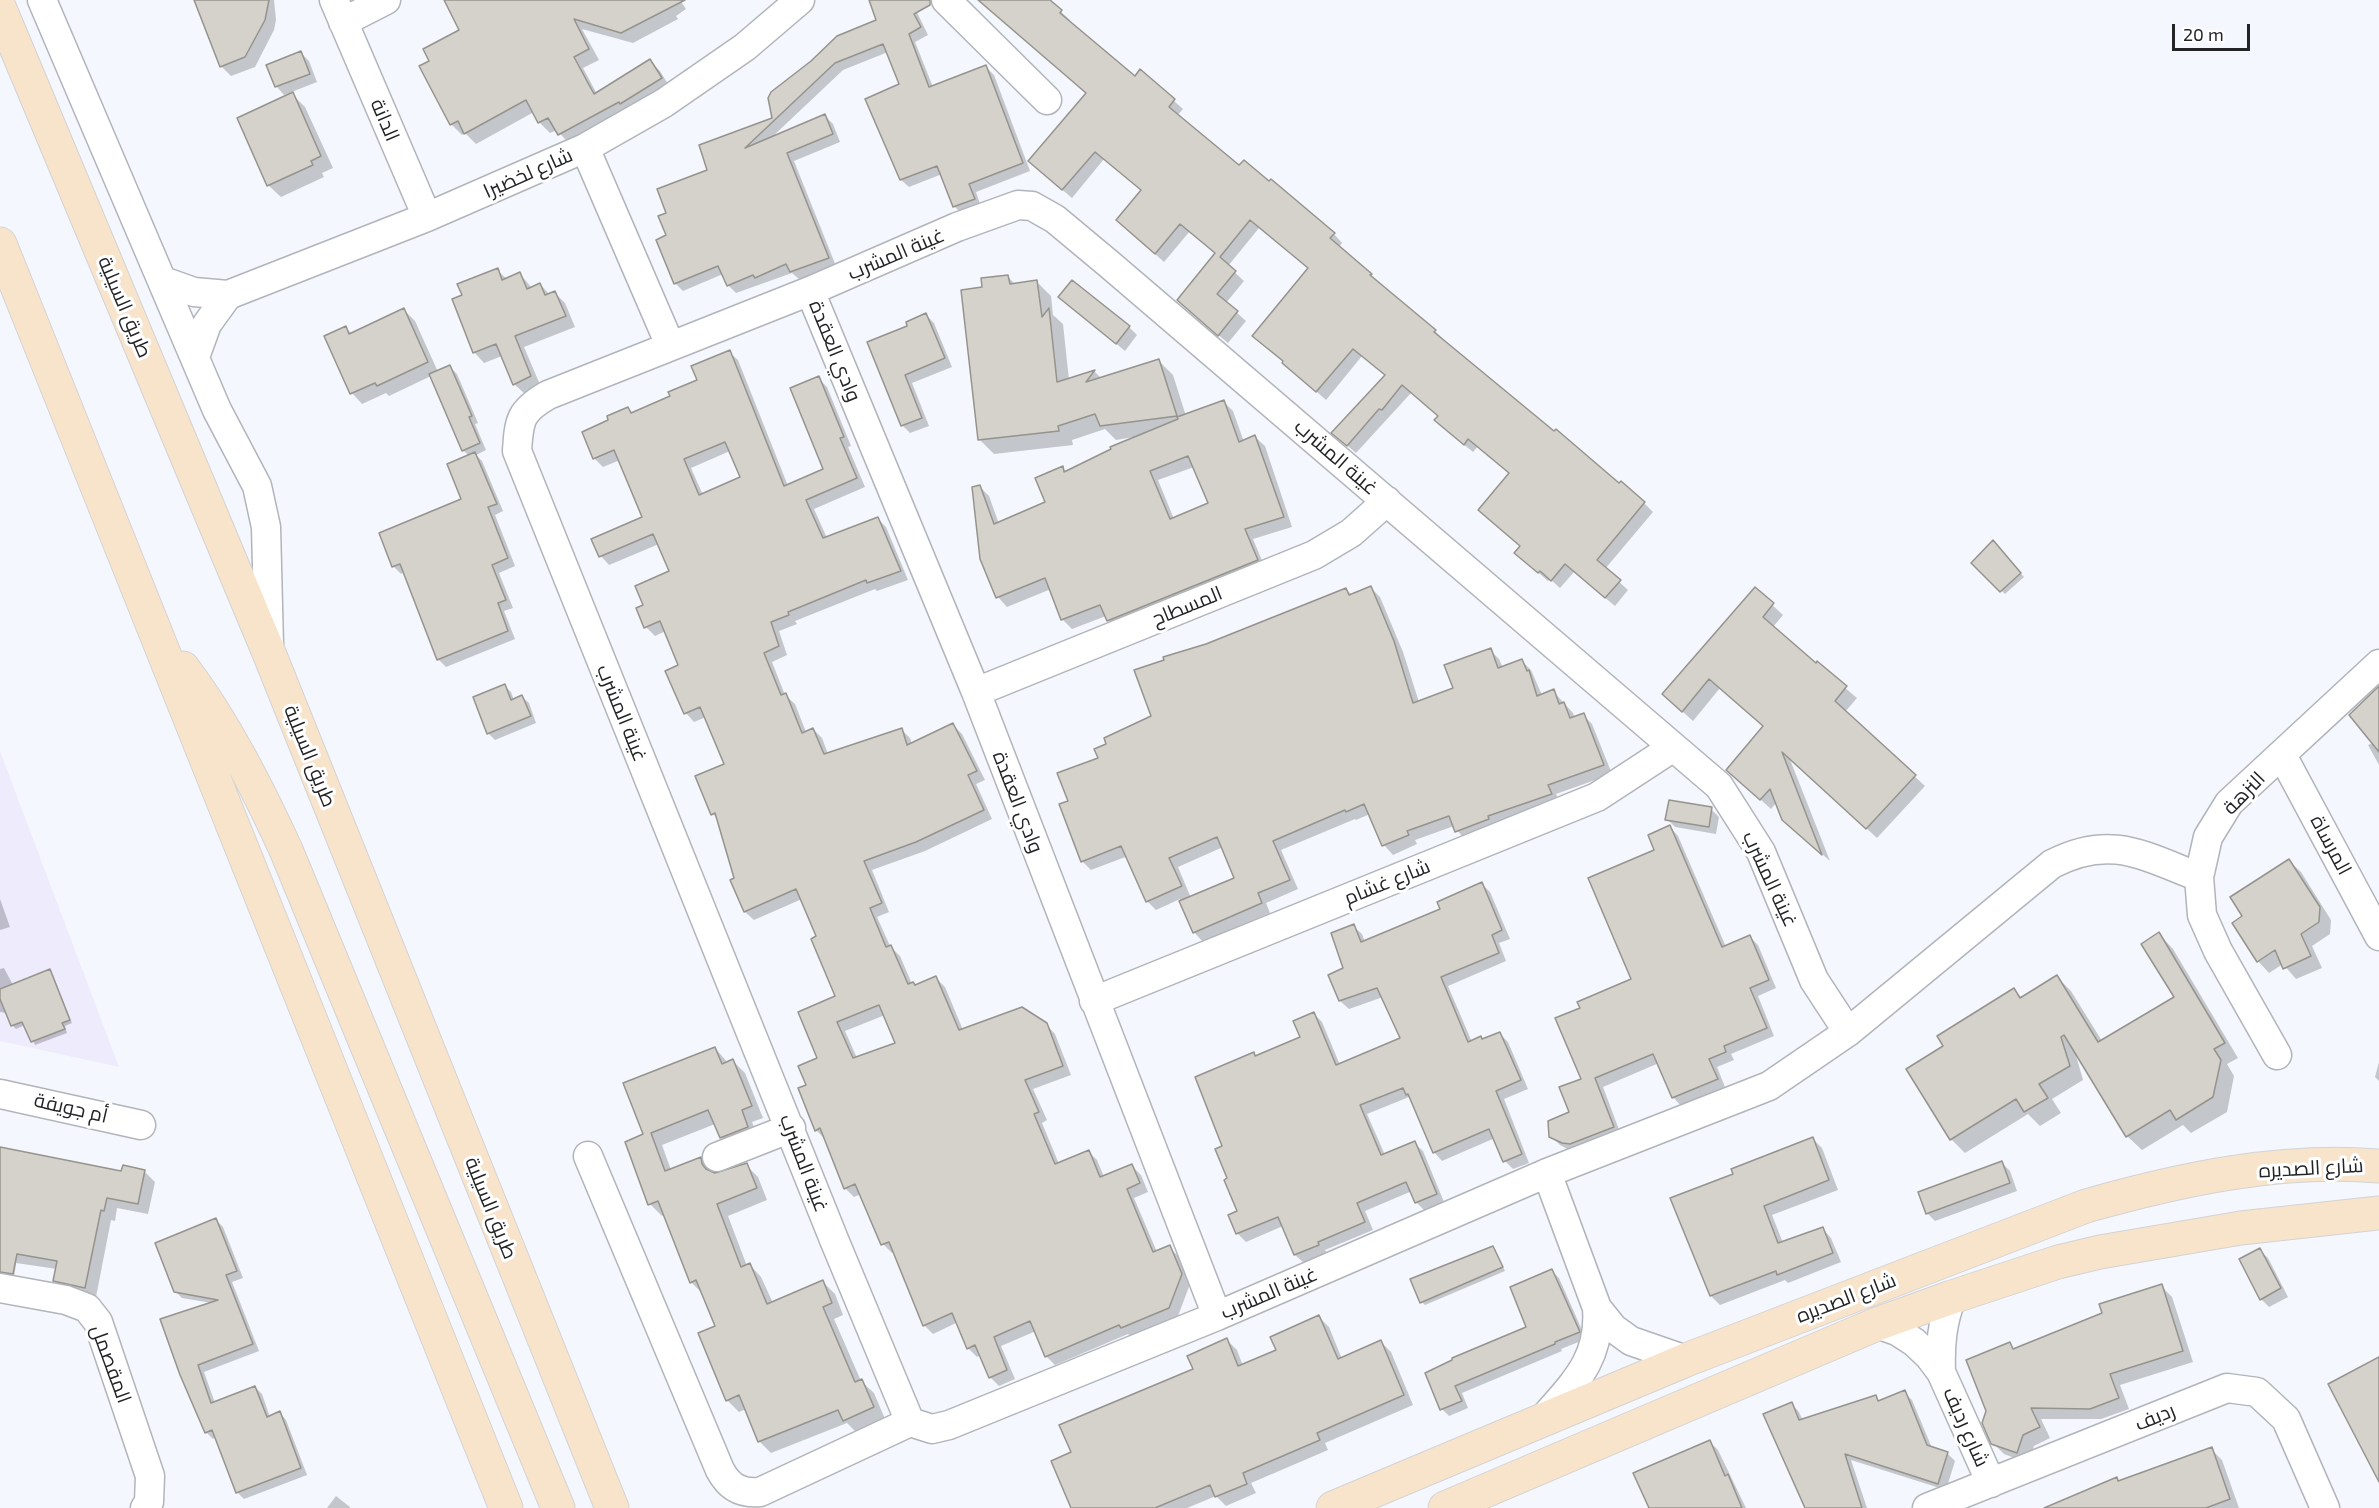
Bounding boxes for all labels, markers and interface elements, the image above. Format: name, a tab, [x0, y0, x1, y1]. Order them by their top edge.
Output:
scale bar	[2175, 12, 2253, 50]
text: 20 m	[2183, 23, 2224, 45]
street label: الدانة	[365, 95, 405, 145]
street label: شارع لخضيرا	[480, 143, 576, 203]
street label: غينة المشرب	[844, 223, 948, 285]
street label: طريق السيلية	[93, 253, 157, 361]
street label: وادي العقدة	[804, 297, 866, 405]
street label: غينة المشرب	[1289, 414, 1383, 500]
street label: المسطاح	[1148, 581, 1226, 631]
street label: غينة المشرب	[592, 661, 652, 765]
street label: طريق السيلية	[279, 702, 341, 810]
street label: وادي العقدة	[988, 748, 1048, 856]
street label: النزهة	[2218, 767, 2270, 819]
street label: المرساة	[2305, 811, 2357, 879]
street label: غينة المشرب	[1737, 827, 1803, 931]
street label: شارع غشام	[1340, 854, 1434, 910]
street label: أم جويفة	[32, 1088, 110, 1128]
street label: غينة المشرب	[774, 1111, 834, 1215]
street label: شارع الصديره	[2258, 1153, 2364, 1183]
street label: طريق السيلية	[460, 1154, 522, 1262]
street label: غينة المشرب	[1217, 1262, 1321, 1324]
street label: شارع الصديره	[1793, 1268, 1899, 1328]
street label: المقصمل	[86, 1322, 136, 1406]
street label: شارع رديف	[1938, 1383, 1994, 1471]
street label: رديف	[2131, 1398, 2179, 1436]

